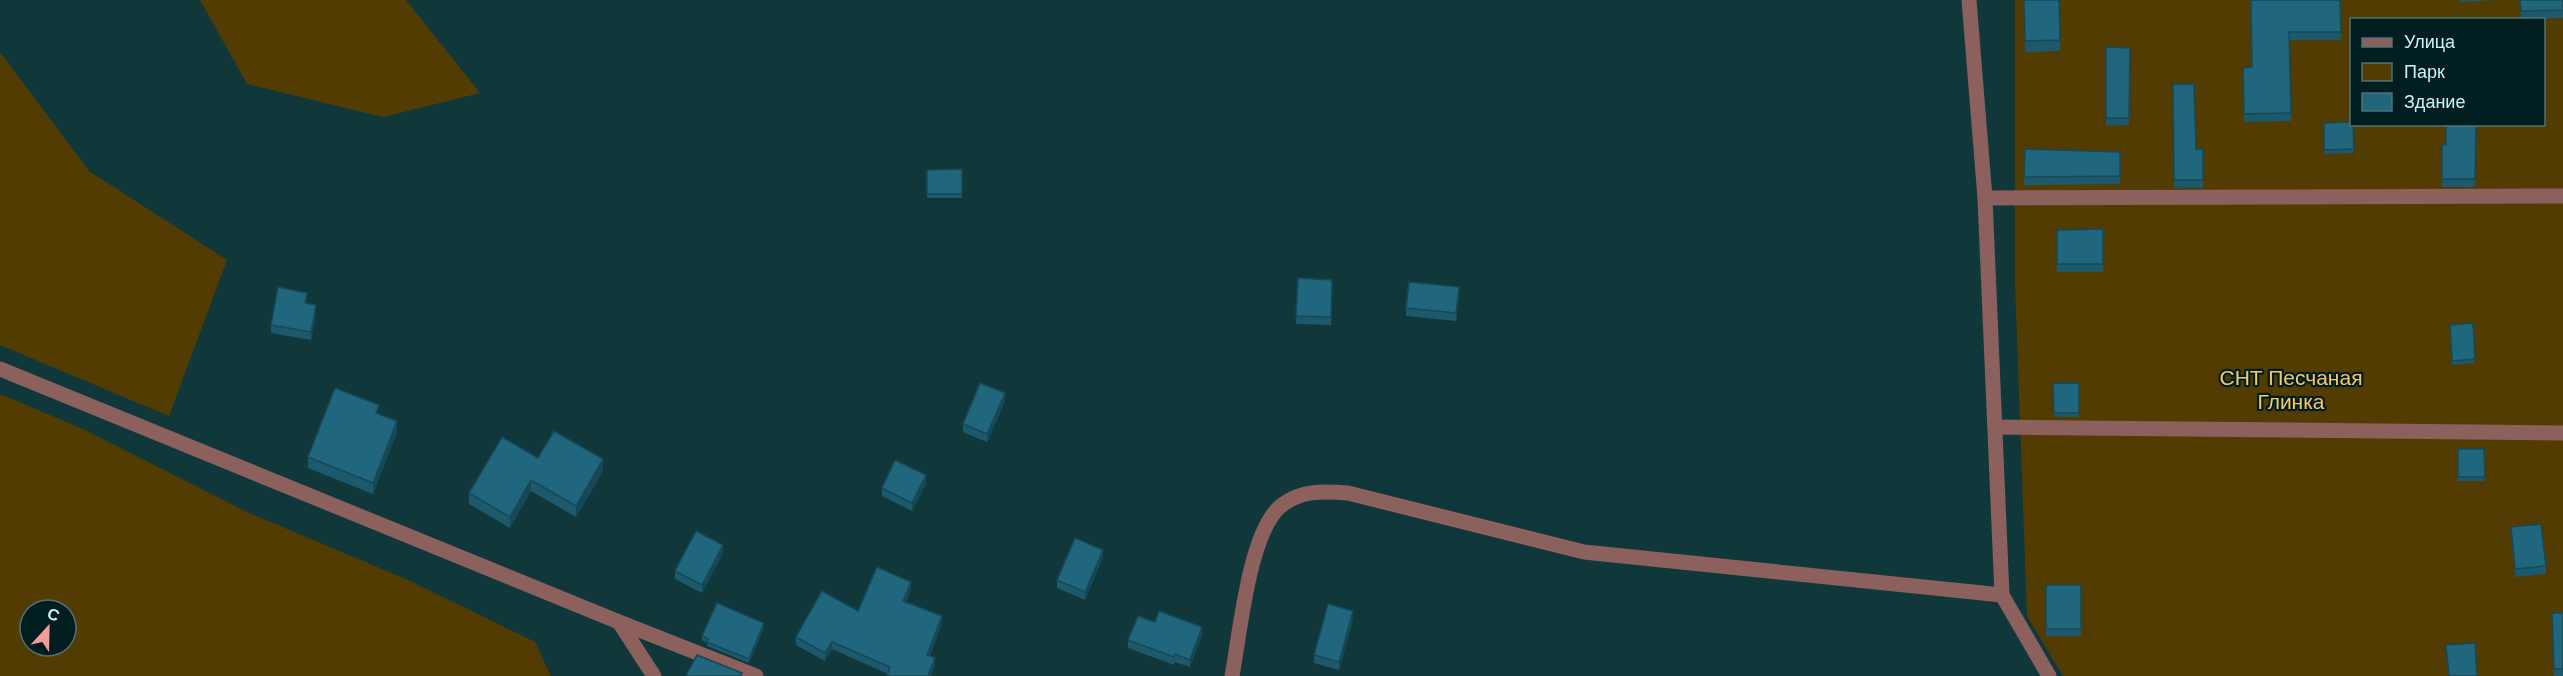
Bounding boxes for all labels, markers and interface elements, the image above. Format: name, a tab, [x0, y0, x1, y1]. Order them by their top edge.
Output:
legend	[2350, 18, 2545, 126]
text: Улица	[2404, 30, 2456, 54]
text: Парк	[2404, 60, 2445, 84]
text: Здание	[2404, 90, 2465, 114]
park label: СНТ Песчаная Глинка	[2219, 364, 2363, 416]
north arrow	[18, 598, 78, 658]
text: С	[44, 603, 63, 627]

